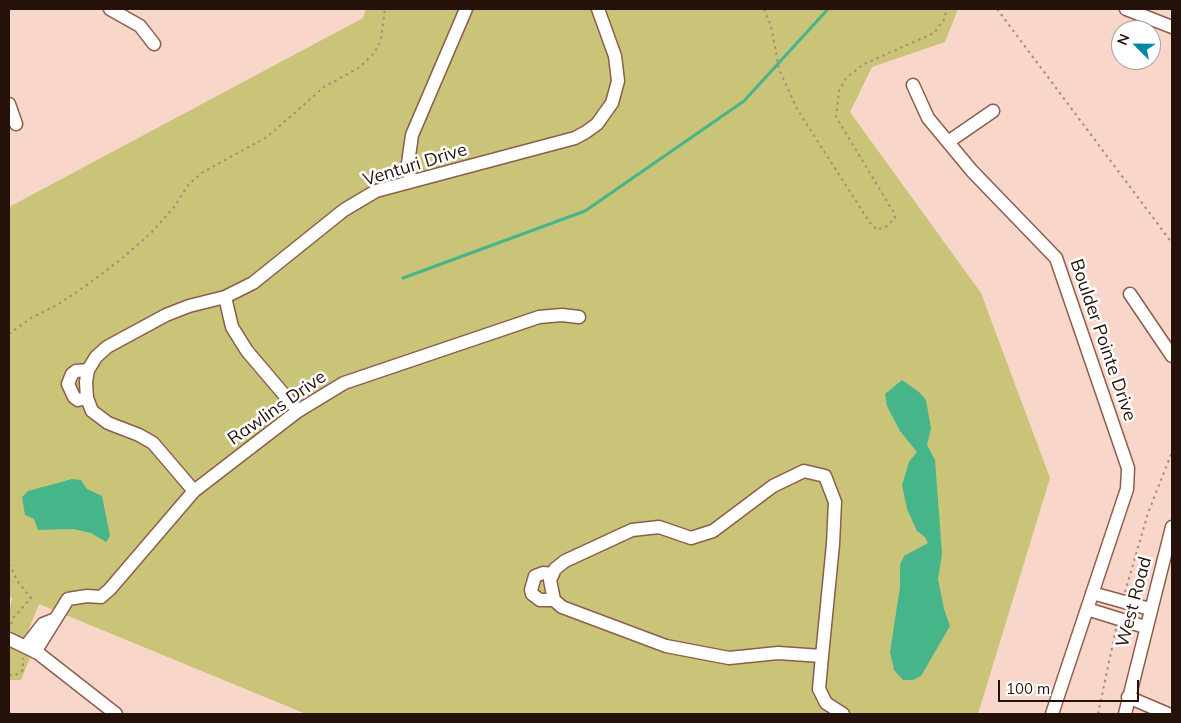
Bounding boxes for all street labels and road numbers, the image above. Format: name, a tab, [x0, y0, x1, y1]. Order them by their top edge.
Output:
street label: Venturi Drive	[360, 139, 470, 191]
street label: Boulder Pointe Drive	[1065, 256, 1141, 424]
street label: Rawlins Drive	[224, 366, 330, 450]
street label: West Road	[1112, 554, 1156, 650]

